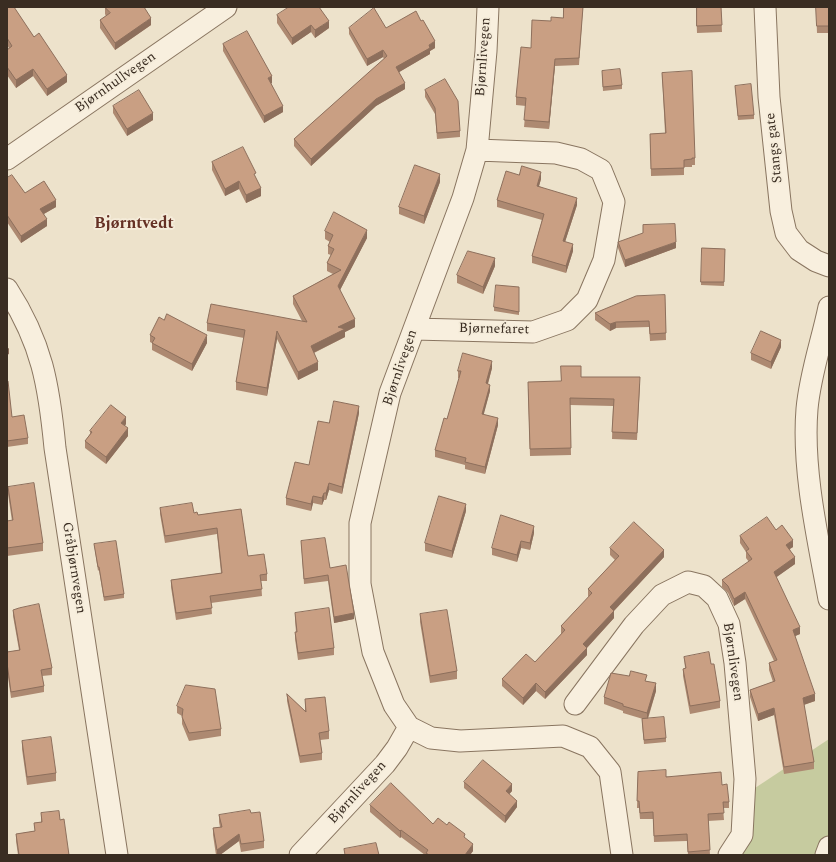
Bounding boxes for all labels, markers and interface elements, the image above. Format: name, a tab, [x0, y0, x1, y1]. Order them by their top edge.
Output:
street label: Bjørnlivegen	[473, 17, 495, 97]
street label: Bjørnhullvegen	[72, 49, 160, 117]
street label: Stangs gate	[763, 112, 787, 184]
district label: Bjørntvedt	[94, 215, 174, 235]
street label: Bjørnefaret	[459, 321, 529, 339]
street label: Bjørnlivegen	[380, 328, 422, 408]
street label: Gråbjørnvegen	[57, 521, 89, 615]
street label: Bjørnlivegen	[718, 622, 746, 702]
street label: Bjørnlivegen	[325, 758, 391, 828]

